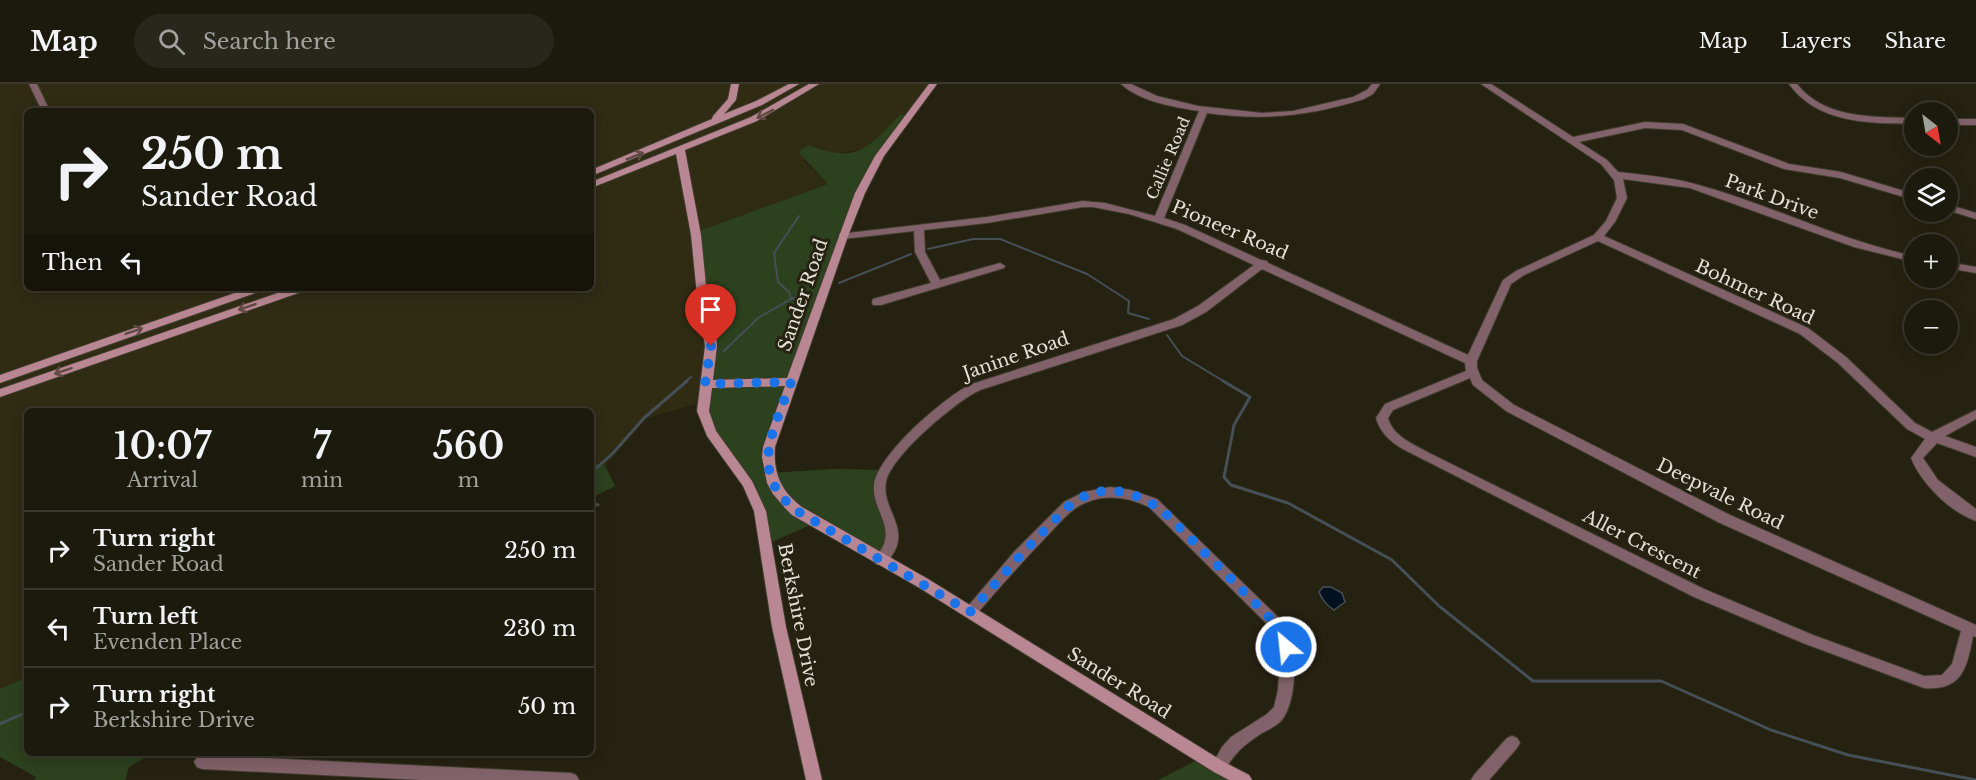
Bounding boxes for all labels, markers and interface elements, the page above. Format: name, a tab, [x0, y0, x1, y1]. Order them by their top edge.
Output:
search box	[134, 14, 554, 68]
text: Map	[30, 24, 98, 59]
icon: search	[155, 25, 188, 58]
text: Search here	[203, 28, 336, 55]
text: Map	[1699, 28, 1748, 54]
text: Layers	[1781, 28, 1852, 54]
text: Share	[1885, 28, 1946, 54]
north arrow	[1904, 102, 1958, 156]
map controls	[1904, 102, 1958, 354]
one-way arrow	[756, 108, 774, 120]
street label: Callie Road	[1142, 114, 1194, 202]
text: 250 m	[141, 128, 283, 180]
icon: right	[42, 132, 120, 210]
one-way arrow	[625, 150, 643, 161]
button: layers	[1904, 168, 1958, 222]
street label: Park Drive	[1722, 170, 1822, 224]
text: Sander Road	[141, 180, 317, 213]
street label: Pioneer Road	[1168, 196, 1292, 264]
button: +	[1904, 234, 1958, 288]
street label: Sander Road	[773, 236, 833, 354]
icon: left	[115, 246, 148, 279]
text: Then	[42, 249, 103, 276]
street label: Bohmer Road	[1692, 255, 1818, 329]
pin	[685, 284, 736, 346]
icon: arrive	[694, 293, 727, 326]
button: −	[1904, 300, 1958, 354]
one-way arrow	[238, 302, 257, 313]
one-way arrow	[124, 325, 143, 336]
street label: Janine Road	[958, 328, 1072, 385]
one-way arrow	[54, 366, 73, 377]
text: 10:07	[114, 424, 211, 469]
text: 7	[313, 424, 331, 469]
text: 560	[433, 424, 504, 469]
street label: Deepvale Road	[1653, 454, 1787, 534]
text: Arrival	[127, 468, 198, 492]
text: min	[301, 468, 343, 492]
text: m	[458, 468, 479, 492]
street label: Aller Crescent	[1578, 504, 1705, 583]
text: Turn right	[93, 525, 215, 552]
icon: right	[42, 534, 75, 567]
text: 250 m	[504, 537, 576, 564]
street label: Berkshire Drive	[773, 541, 823, 689]
text: Sander Road	[93, 552, 224, 576]
text: Turn left	[93, 603, 198, 630]
icon: left	[42, 612, 75, 645]
text: 230 m	[503, 615, 576, 642]
position arrow	[1254, 615, 1318, 679]
text: Evenden Place	[93, 630, 242, 654]
street label: Sander Road	[1063, 643, 1175, 723]
text: Turn right	[93, 681, 215, 708]
icon: right	[42, 690, 75, 723]
text: 50 m	[518, 693, 576, 720]
text: Berkshire Drive	[93, 708, 255, 732]

